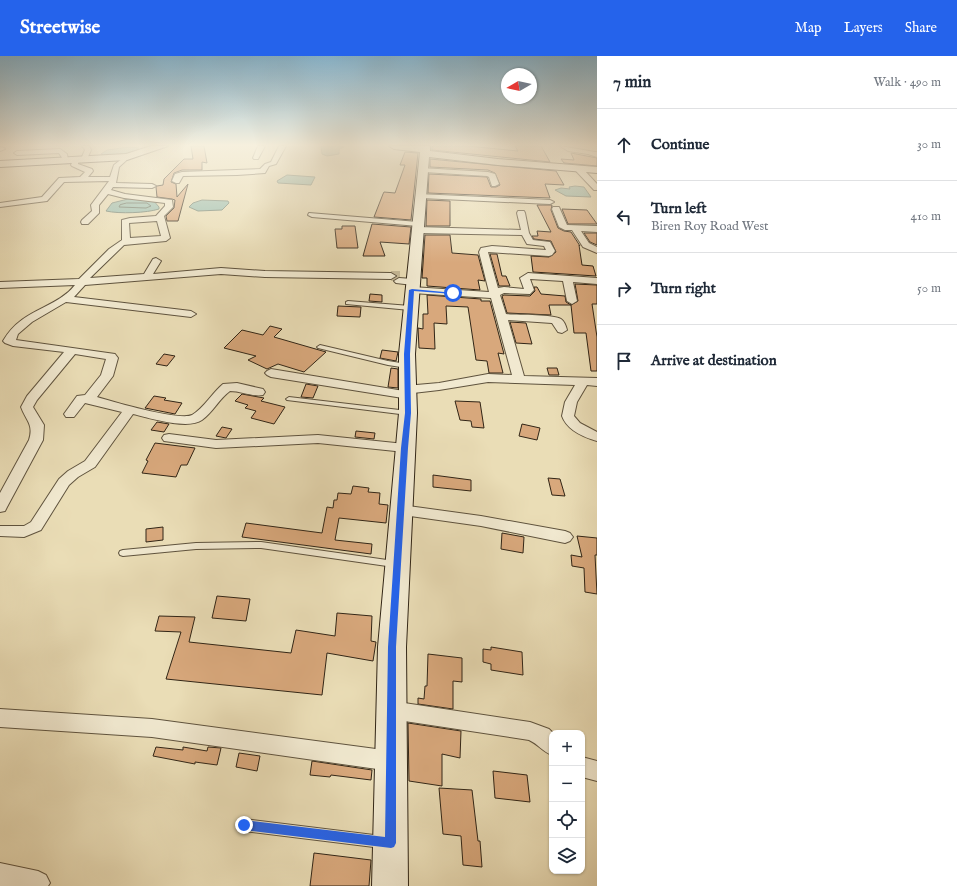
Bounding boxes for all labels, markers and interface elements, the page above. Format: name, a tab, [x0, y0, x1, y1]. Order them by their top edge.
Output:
text: Streetwise	[20, 16, 100, 40]
text: Map	[795, 19, 822, 37]
text: Layers	[844, 19, 883, 37]
text: Share	[905, 19, 937, 37]
north arrow	[501, 68, 537, 104]
text: 7 min	[613, 72, 651, 93]
text: Walk · 490 m	[873, 74, 941, 91]
icon: ahead	[613, 134, 635, 156]
text: Continue	[651, 135, 709, 154]
text: 30 m	[917, 136, 941, 153]
text: Turn left	[651, 199, 707, 218]
icon: left	[613, 206, 635, 228]
text: 410 m	[911, 208, 941, 225]
text: Biren Roy Road West	[651, 218, 769, 235]
icon: right	[613, 278, 635, 300]
text: Turn right	[651, 279, 716, 298]
text: 50 m	[917, 280, 941, 297]
route start	[444, 284, 462, 302]
icon: arrive	[613, 350, 635, 372]
text: Arrive at destination	[651, 351, 777, 370]
map controls	[549, 730, 585, 874]
button: +	[549, 730, 585, 766]
button: −	[549, 766, 585, 802]
button: locate	[549, 802, 585, 838]
route end	[235, 816, 253, 834]
button: layers	[549, 838, 585, 874]

